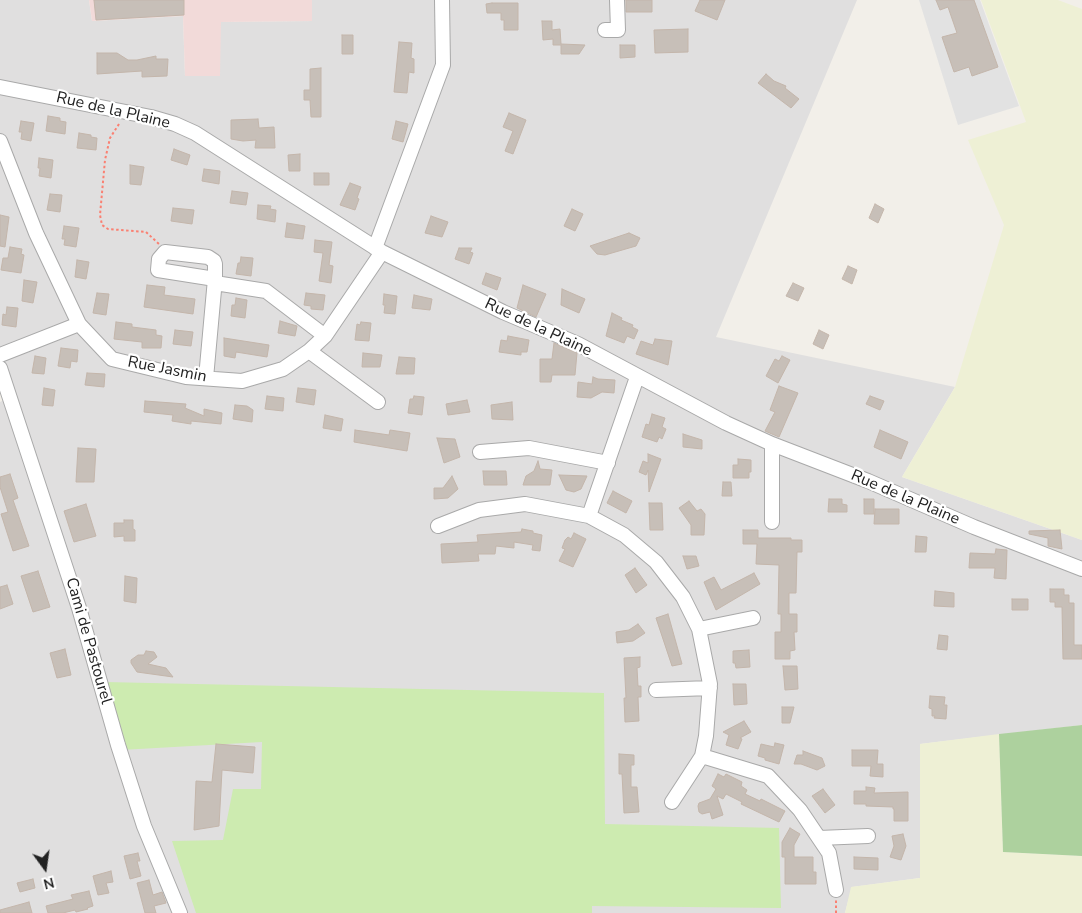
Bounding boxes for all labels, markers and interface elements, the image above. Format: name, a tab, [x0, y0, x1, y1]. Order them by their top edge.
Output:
street label: Rue de la Plaine	[54, 89, 172, 133]
street label: Rue de la Plaine	[481, 295, 595, 361]
street label: Rue Jasmin	[126, 353, 208, 387]
street label: Rue de la Plaine	[848, 466, 962, 530]
street label: Cami de Pastourel	[61, 576, 115, 706]
north arrow	[20, 843, 70, 893]
text: N	[41, 873, 56, 894]

